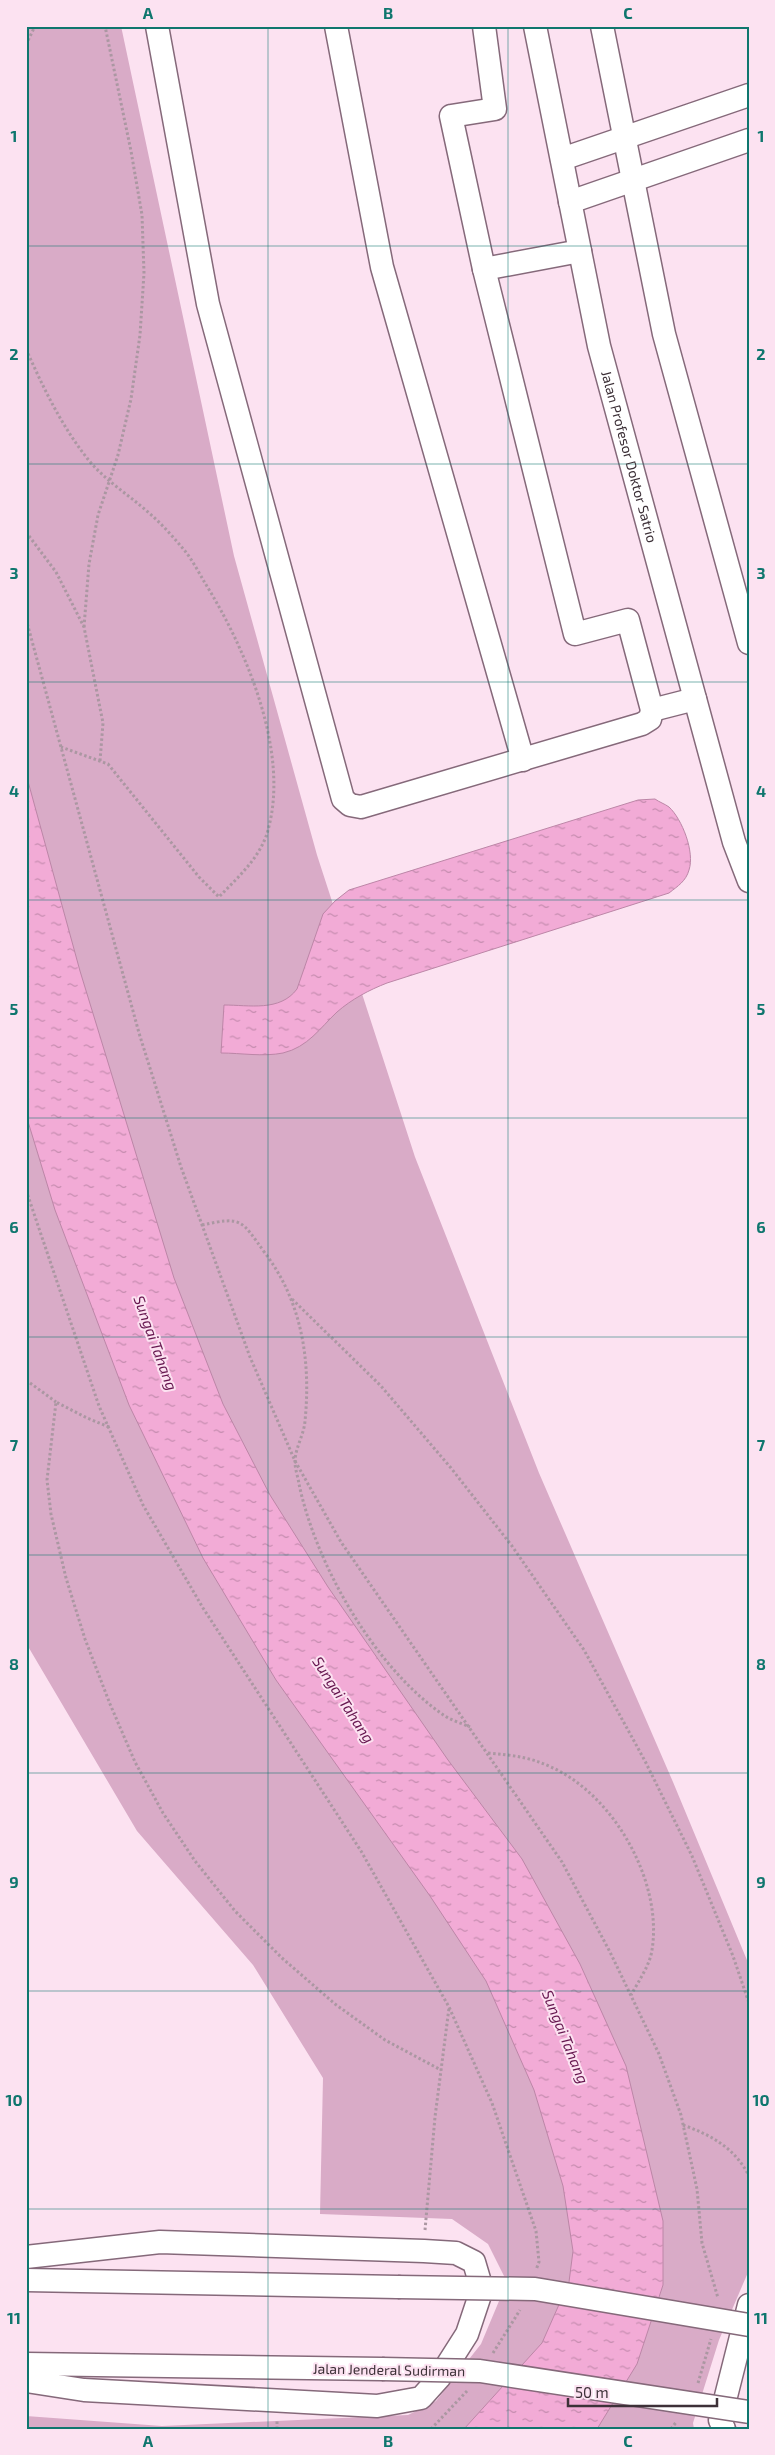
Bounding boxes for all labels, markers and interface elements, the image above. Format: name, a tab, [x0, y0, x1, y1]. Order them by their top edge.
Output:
text: A	[143, 3, 154, 22]
text: B	[383, 3, 393, 22]
text: C	[623, 3, 633, 22]
text: 1	[11, 126, 17, 145]
text: 1	[758, 126, 764, 145]
text: 2	[9, 344, 19, 363]
text: 2	[756, 344, 766, 363]
street label: Jalan Profesor Doktor Satrio	[598, 369, 661, 544]
text: 3	[9, 563, 19, 582]
text: 3	[756, 563, 766, 582]
text: 4	[9, 781, 19, 800]
text: 4	[756, 781, 766, 800]
text: 5	[10, 999, 19, 1018]
text: 5	[757, 999, 766, 1018]
text: 6	[9, 1217, 19, 1236]
text: 6	[756, 1217, 766, 1236]
water label: Sungai Tahang	[130, 1293, 181, 1393]
text: 7	[10, 1435, 19, 1454]
text: 7	[757, 1435, 766, 1454]
water label: Sungai Tahang	[309, 1653, 379, 1746]
text: 8	[9, 1654, 19, 1673]
text: 8	[756, 1654, 766, 1673]
text: 9	[9, 1872, 19, 1891]
text: 9	[756, 1872, 766, 1891]
water label: Sungai Tahang	[539, 1987, 593, 2086]
text: 10	[5, 2090, 23, 2109]
text: 10	[752, 2090, 770, 2109]
text: 11	[7, 2308, 21, 2327]
text: 11	[754, 2308, 768, 2327]
street label: Jalan Jenderal Sudirman	[313, 2360, 465, 2379]
scale bar	[568, 2375, 716, 2407]
text: 50 m	[575, 2383, 609, 2401]
text: A	[143, 2431, 154, 2450]
text: B	[383, 2431, 393, 2450]
text: C	[623, 2431, 633, 2450]

